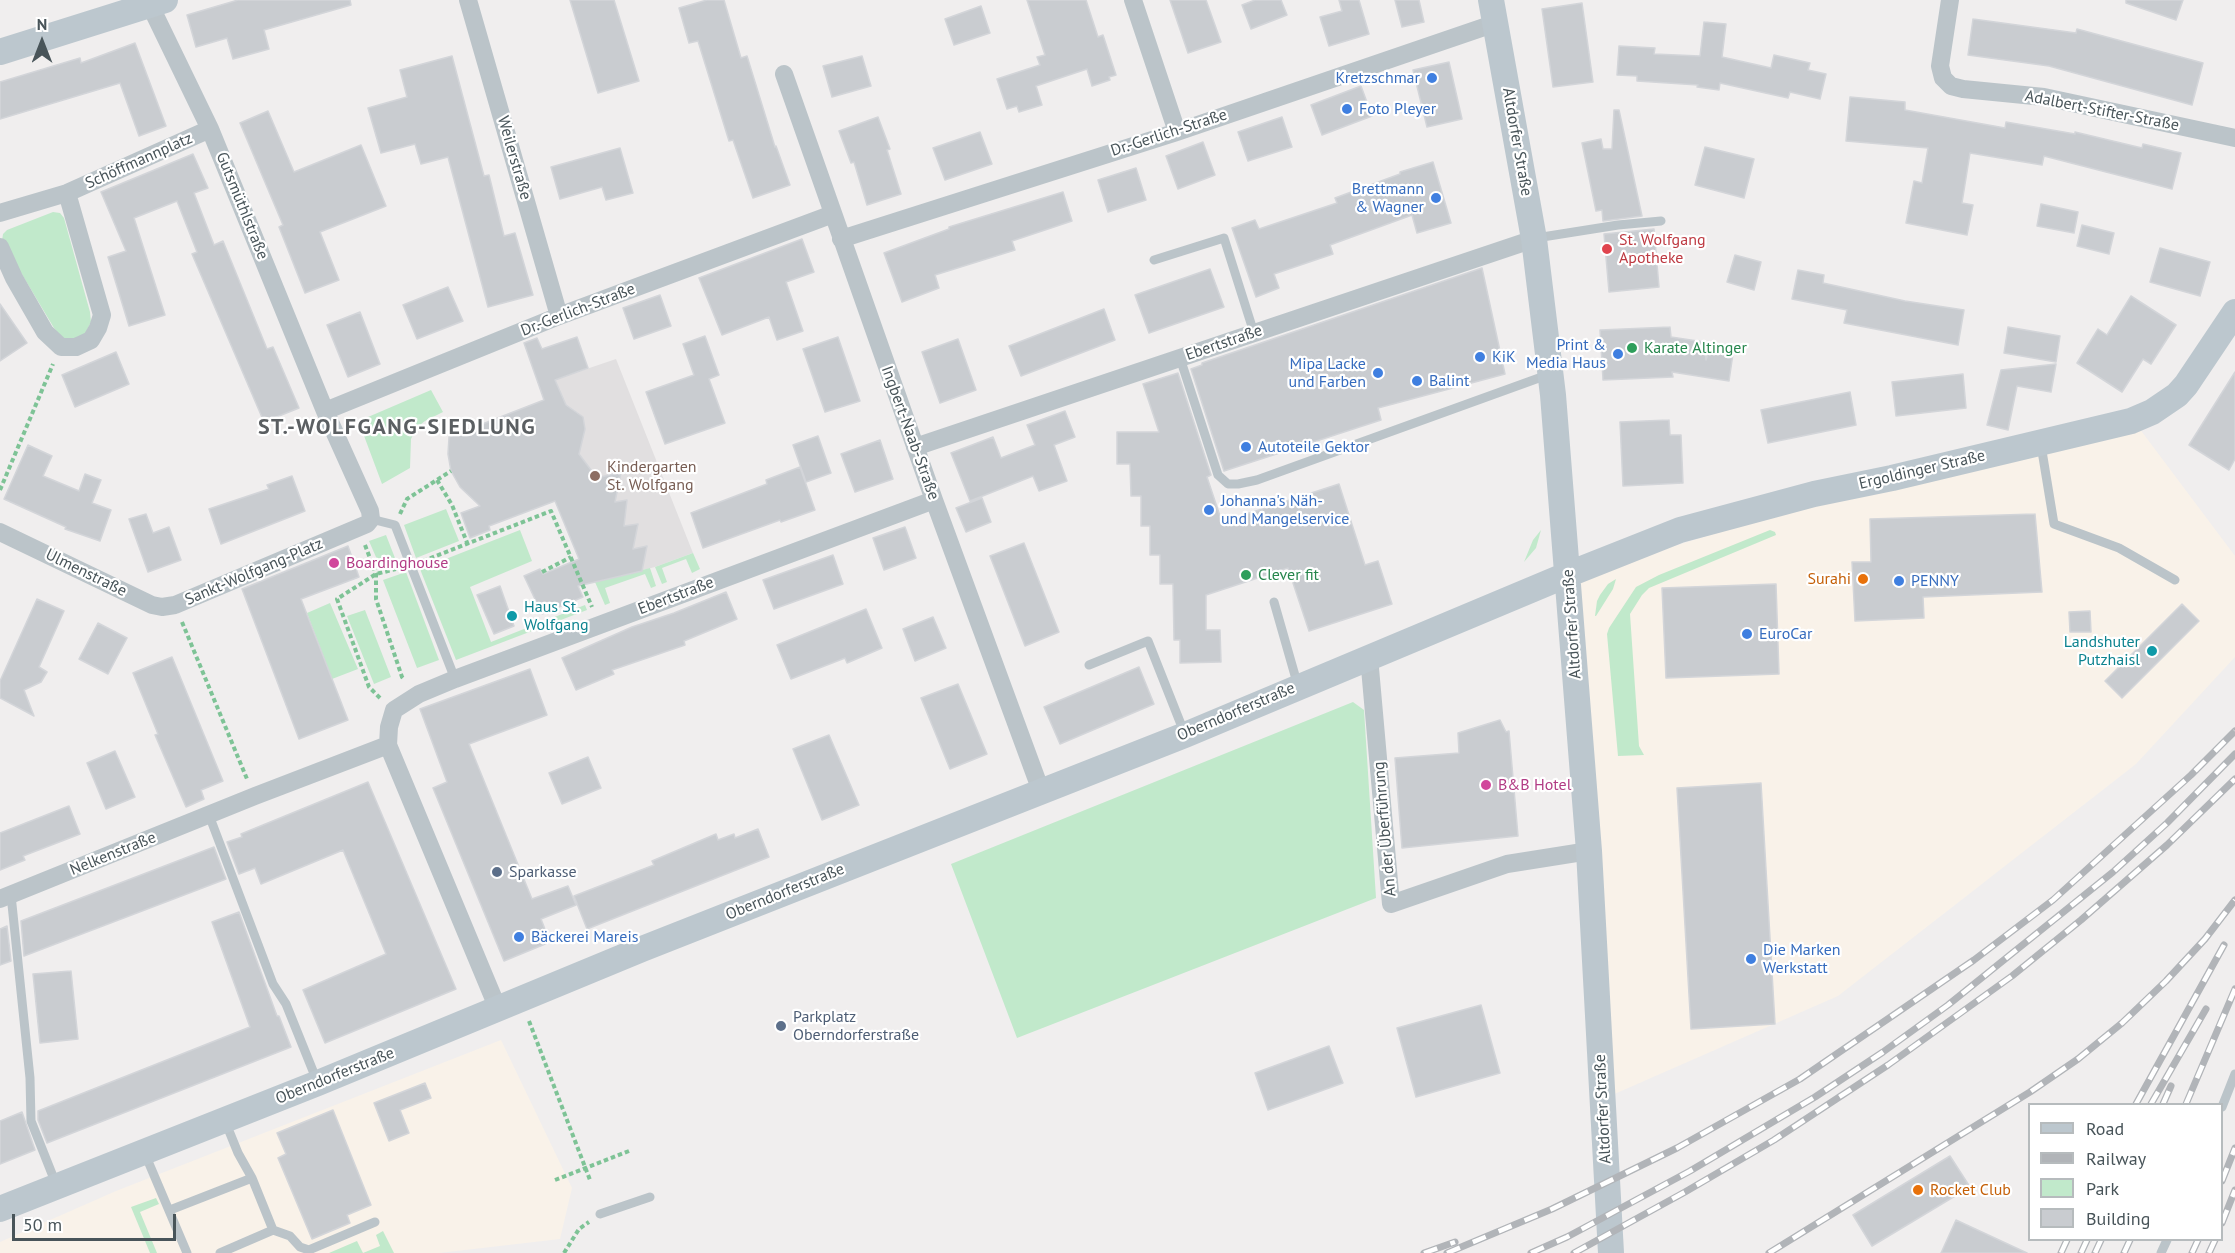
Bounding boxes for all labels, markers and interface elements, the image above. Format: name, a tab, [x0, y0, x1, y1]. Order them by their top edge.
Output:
north arrow	[12, 12, 72, 72]
text: N	[37, 14, 47, 34]
place label: Kretzschmar	[1335, 68, 1420, 88]
marker: Kretzschmar	[1425, 71, 1439, 85]
street label: Altdorfer Straße	[1498, 86, 1536, 198]
street label: Adalbert-Stifter-Straße	[2023, 87, 2181, 135]
place label: Foto Pleyer	[1359, 99, 1436, 119]
marker: Foto Pleyer	[1340, 102, 1354, 116]
street label: Dr.-Gerlich-Straße	[1108, 105, 1230, 161]
street label: Weilerstraße	[493, 114, 535, 202]
street label: Schöffmannplatz	[82, 129, 196, 193]
street label: Gutsmüthlstraße	[212, 149, 272, 263]
place label: Brettmann & Wagner	[1352, 179, 1424, 217]
marker: Brettmann & Wagner	[1429, 191, 1443, 205]
place label: St. Wolfgang Apotheke	[1619, 230, 1705, 268]
marker: St. Wolfgang Apotheke	[1600, 242, 1614, 256]
street label: Dr.-Gerlich-Straße	[518, 279, 638, 341]
street label: Ebertstraße	[1183, 321, 1265, 365]
place label: Print & Media Haus	[1526, 335, 1606, 373]
place label: Karate Altinger	[1644, 338, 1747, 358]
marker: Karate Altinger	[1625, 341, 1639, 355]
place label: KiK	[1492, 347, 1516, 367]
marker: Print & Media Haus	[1611, 347, 1625, 361]
marker: KiK	[1473, 350, 1487, 364]
place label: Mipa Lacke und Farben	[1289, 354, 1366, 392]
street label: Ingbert-Naab-Straße	[877, 363, 943, 503]
marker: Mipa Lacke und Farben	[1371, 366, 1385, 380]
place label: Balint	[1429, 371, 1469, 391]
marker: Balint	[1410, 374, 1424, 388]
district label: ST.-WOLFGANG-SIEDLUNG	[258, 415, 536, 441]
place label: Autoteile Gektor	[1258, 437, 1369, 457]
marker: Autoteile Gektor	[1239, 440, 1253, 454]
street label: Ergoldinger Straße	[1857, 446, 1987, 494]
place label: Kindergarten St. Wolfgang	[607, 457, 697, 495]
marker: Kindergarten St. Wolfgang	[588, 469, 602, 483]
place label: Johanna's Näh- und Mangelservice	[1221, 491, 1349, 529]
marker: Johanna's Näh- und Mangelservice	[1202, 503, 1216, 517]
street label: Sankt-Wolfgang-Platz	[182, 534, 326, 610]
street label: Ulmenstraße	[42, 545, 130, 601]
place label: Boardinghouse	[346, 553, 448, 573]
marker: Boardinghouse	[327, 556, 341, 570]
place label: Clever fit	[1258, 565, 1319, 585]
marker: Clever fit	[1239, 568, 1253, 582]
street label: Altdorfer Straße	[1559, 569, 1585, 679]
place label: Surahi	[1807, 569, 1851, 589]
place label: PENNY	[1911, 571, 1959, 591]
marker: Surahi	[1856, 572, 1870, 586]
street label: Ebertstraße	[635, 573, 717, 619]
marker: PENNY	[1892, 574, 1906, 588]
place label: Haus St. Wolfgang	[524, 597, 589, 635]
marker: Haus St. Wolfgang	[505, 609, 519, 623]
place label: EuroCar	[1759, 624, 1812, 644]
marker: EuroCar	[1740, 627, 1754, 641]
place label: Landshuter Putzhaisl	[2064, 632, 2140, 670]
marker: Landshuter Putzhaisl	[2145, 644, 2159, 658]
street label: Oberndorferstraße	[1174, 679, 1298, 745]
street label: An der Überführung	[1370, 761, 1400, 897]
place label: B&B Hotel	[1498, 775, 1571, 795]
marker: B&B Hotel	[1479, 778, 1493, 792]
street label: Nelkenstraße	[67, 828, 159, 880]
street label: Oberndorferstraße	[723, 859, 847, 925]
place label: Sparkasse	[509, 862, 577, 882]
marker: Sparkasse	[490, 865, 504, 879]
place label: Bäckerei Mareis	[531, 927, 638, 947]
marker: Bäckerei Mareis	[512, 930, 526, 944]
place label: Die Marken Werkstatt	[1763, 940, 1841, 978]
marker: Die Marken Werkstatt	[1744, 952, 1758, 966]
place label: Parkplatz Oberndorferstraße	[793, 1007, 919, 1045]
marker: Parkplatz Oberndorferstraße	[774, 1019, 788, 1033]
street label: Oberndorferstraße	[273, 1043, 397, 1109]
street label: Altdorfer Straße	[1591, 1054, 1615, 1164]
legend	[2028, 1103, 2223, 1241]
text: Road	[2086, 1117, 2124, 1140]
text: Railway	[2086, 1147, 2146, 1170]
text: Park	[2086, 1177, 2119, 1200]
place label: Rocket Club	[1930, 1180, 2011, 1200]
marker: Rocket Club	[1911, 1183, 1925, 1197]
scale bar	[15, 1202, 178, 1240]
text: Building	[2086, 1207, 2150, 1230]
text: 50 m	[23, 1213, 62, 1236]

